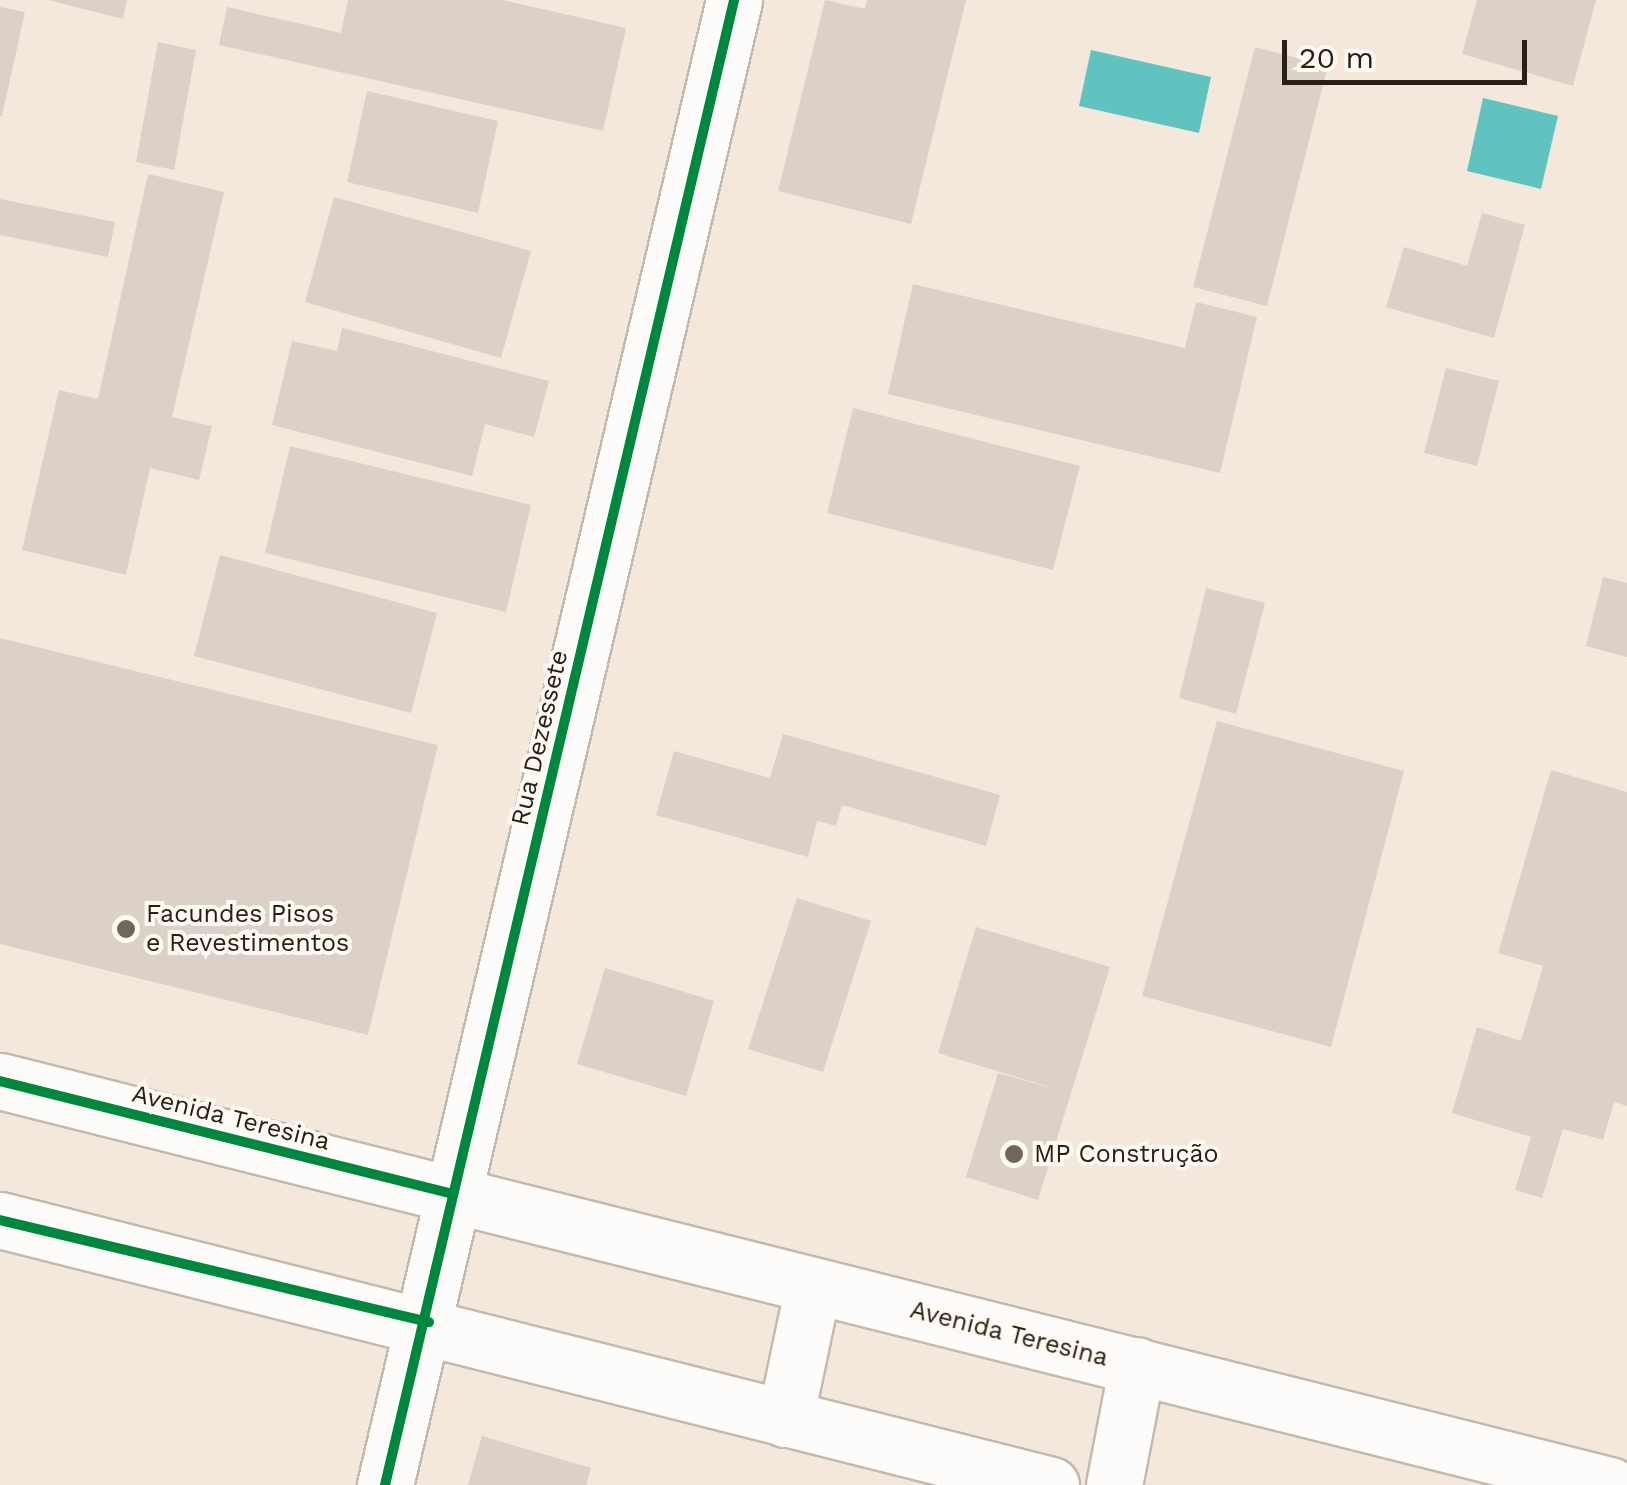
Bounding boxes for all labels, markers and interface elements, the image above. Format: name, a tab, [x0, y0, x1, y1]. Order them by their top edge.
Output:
scale bar	[1287, 20, 1532, 82]
text: 20 m	[1299, 40, 1374, 75]
street label: Rua Dezessete	[505, 647, 575, 829]
place label: Facundes Pisos e Revestimentos	[146, 900, 349, 959]
marker: Facundes Pisos e Revestimentos	[115, 918, 137, 940]
street label: Avenida Teresina	[128, 1079, 334, 1157]
place label: MP Construção	[1034, 1139, 1219, 1169]
marker: MP Construção	[1003, 1143, 1025, 1165]
street label: Avenida Teresina	[906, 1295, 1112, 1373]

